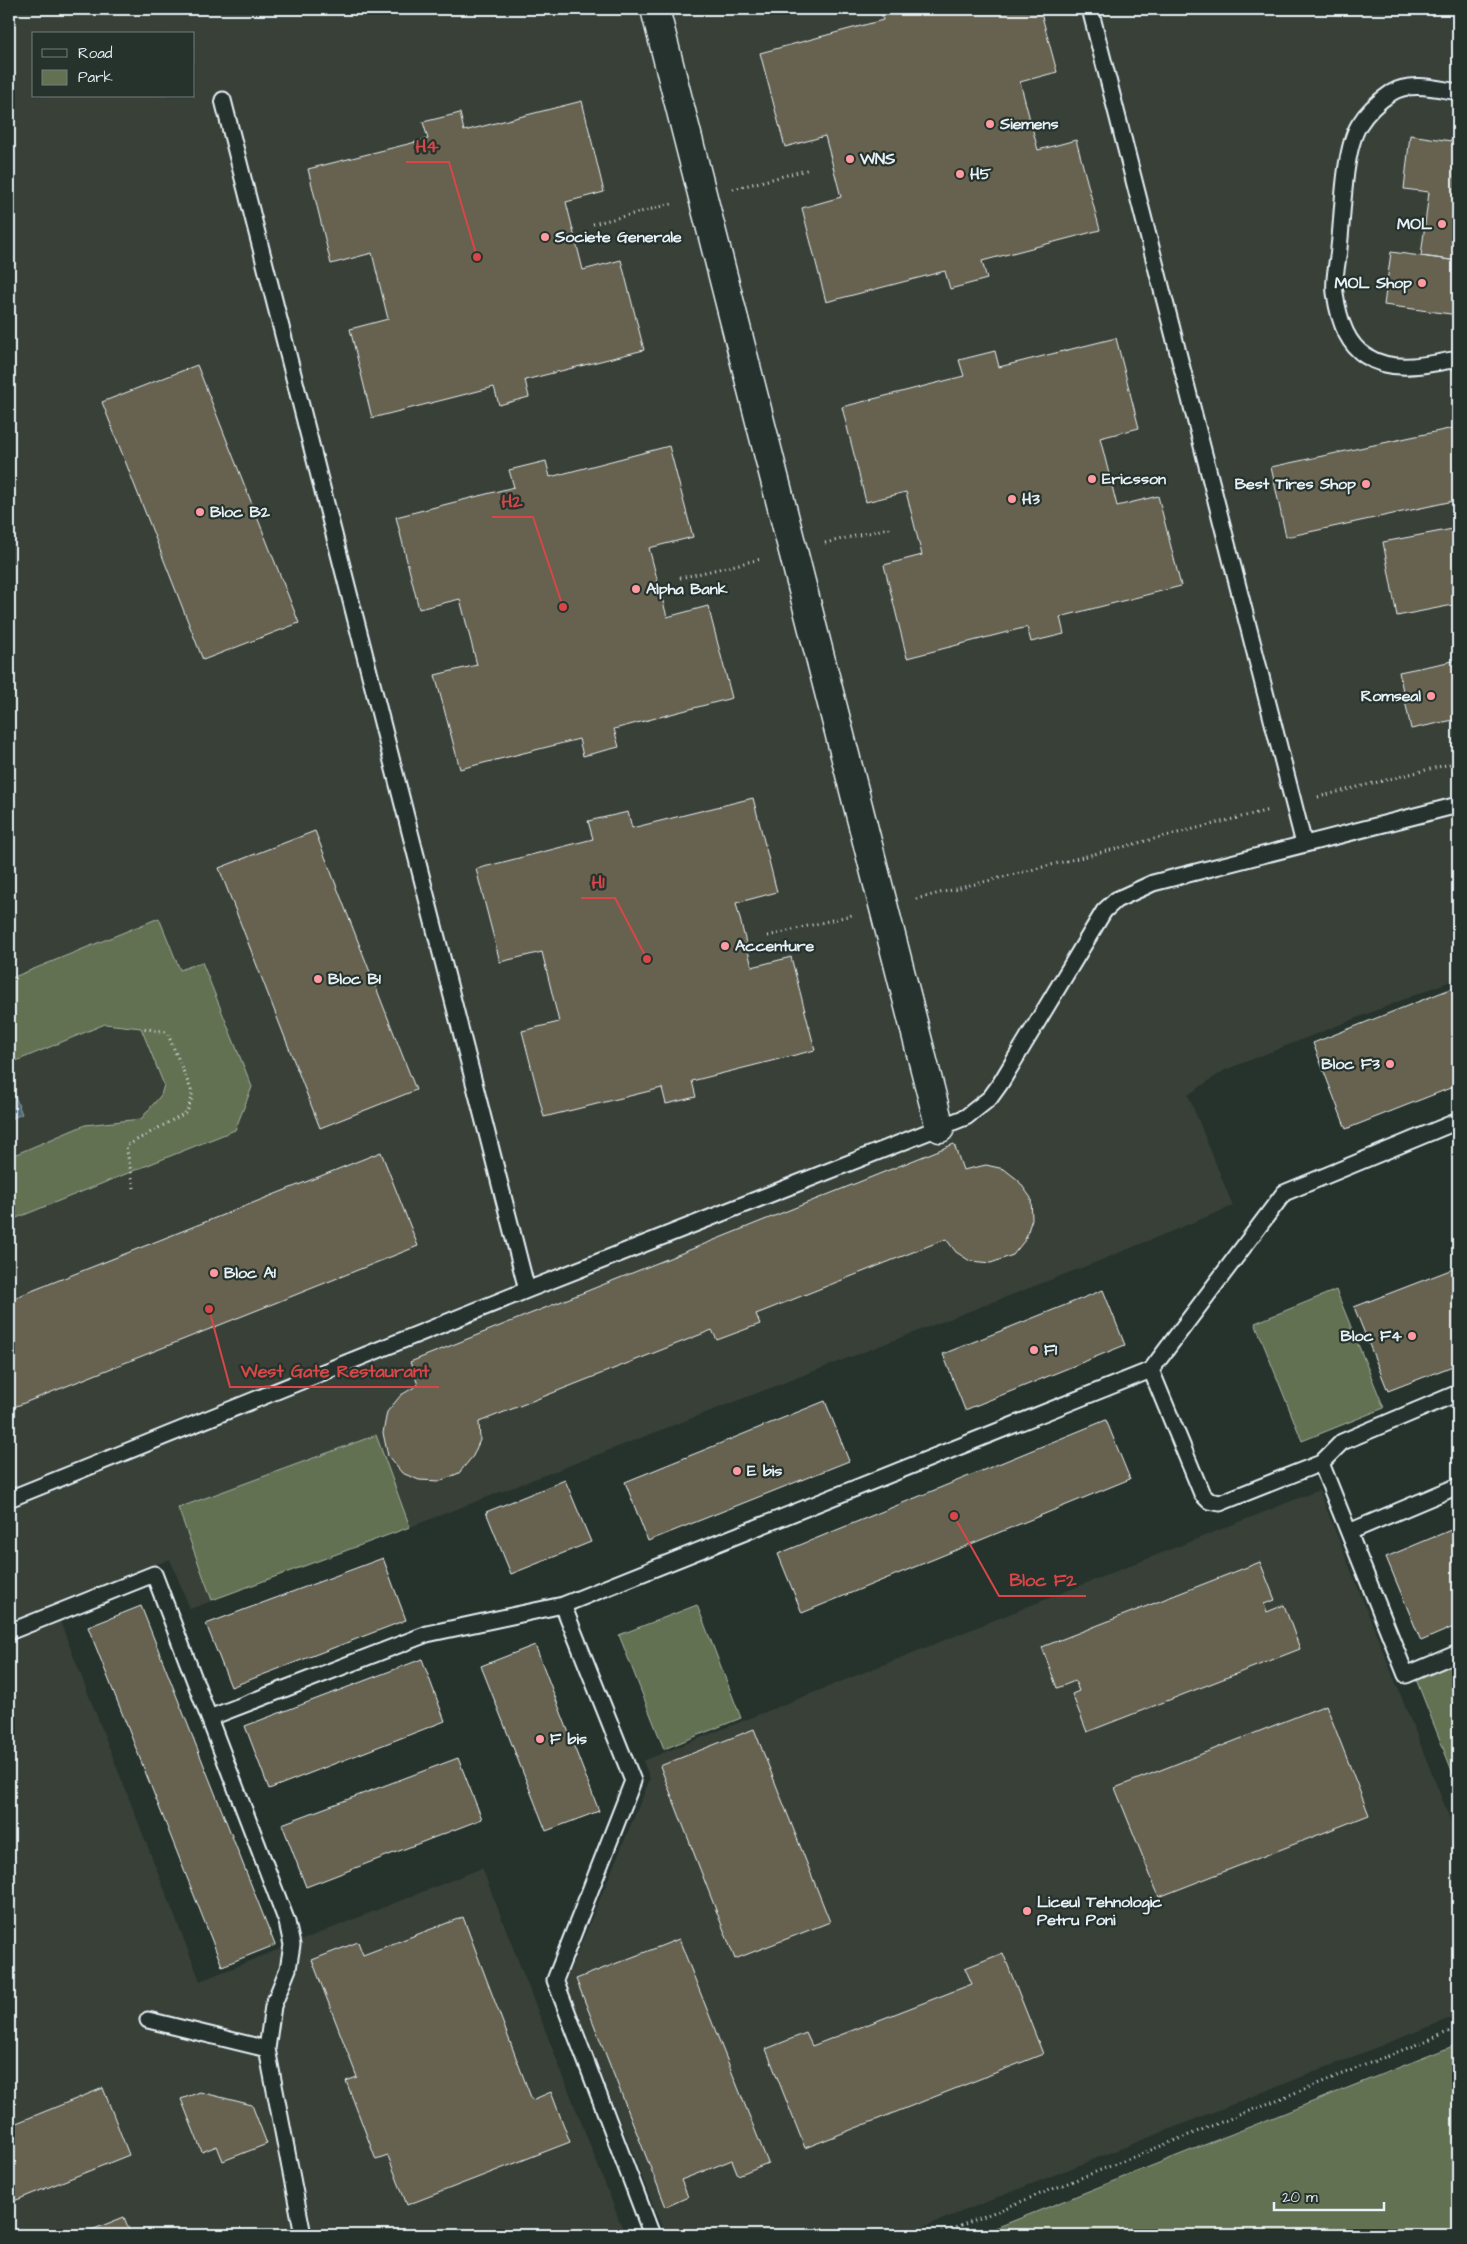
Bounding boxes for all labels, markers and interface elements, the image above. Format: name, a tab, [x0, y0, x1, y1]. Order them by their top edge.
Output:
legend	[32, 32, 195, 98]
text: Road	[78, 43, 113, 64]
text: Park	[78, 67, 113, 88]
place label: Siemens	[999, 113, 1059, 135]
marker: Siemens	[984, 118, 996, 130]
callout: H4	[406, 129, 449, 162]
text: H4	[415, 134, 439, 159]
place label: WNS	[859, 148, 896, 170]
marker: WNS	[844, 153, 856, 165]
place label: H5	[970, 163, 992, 185]
marker: H5	[954, 168, 966, 180]
place label: MOL	[1397, 213, 1433, 235]
marker: MOL	[1436, 218, 1448, 230]
place label: Societe Generale	[554, 226, 682, 248]
marker: Societe Generale	[539, 231, 551, 243]
place label: MOL Shop	[1334, 272, 1412, 294]
marker: MOL Shop	[1416, 277, 1428, 289]
place label: Ericsson	[1102, 468, 1166, 490]
marker: Ericsson	[1086, 473, 1098, 485]
place label: Best Tires Shop	[1235, 473, 1356, 495]
marker: Best Tires Shop	[1360, 478, 1372, 490]
callout: H2	[492, 484, 533, 517]
place label: H3	[1022, 488, 1041, 510]
text: H2	[501, 489, 523, 514]
marker: H3	[1006, 493, 1018, 505]
place label: Bloc B2	[210, 501, 271, 523]
marker: Bloc B2	[194, 506, 206, 518]
place label: Alpha Bank	[646, 578, 728, 600]
marker: Alpha Bank	[630, 583, 642, 595]
place label: Romseal	[1361, 685, 1421, 707]
marker: Romseal	[1425, 690, 1437, 702]
callout: H1	[581, 865, 615, 898]
text: H1	[591, 870, 605, 895]
place label: Accenture	[735, 935, 815, 957]
marker: Accenture	[719, 940, 731, 952]
place label: Bloc B1	[328, 968, 382, 990]
marker: Bloc B1	[312, 973, 324, 985]
place label: Bloc F3	[1321, 1053, 1381, 1075]
marker: Bloc F3	[1384, 1058, 1396, 1070]
place label: Bloc A1	[224, 1262, 277, 1284]
marker: Bloc A1	[208, 1267, 220, 1279]
place label: Bloc F4	[1341, 1325, 1402, 1347]
marker: Bloc F4	[1406, 1330, 1418, 1342]
place label: F1	[1044, 1339, 1058, 1361]
marker: F1	[1028, 1344, 1040, 1356]
callout: West Gate Restaurant	[230, 1354, 439, 1387]
text: West Gate Restaurant	[240, 1359, 430, 1384]
place label: E bis	[747, 1460, 782, 1482]
marker: E bis	[731, 1465, 743, 1477]
callout: Bloc F2	[999, 1563, 1086, 1596]
text: Bloc F2	[1009, 1568, 1077, 1593]
place label: F bis	[550, 1728, 587, 1750]
marker: F bis	[534, 1733, 546, 1745]
place label: Liceul Tehnologic Petru Poni	[1037, 1891, 1163, 1931]
marker: Liceul Tehnologic Petru Poni	[1021, 1905, 1033, 1917]
scale bar	[1274, 2179, 1384, 2211]
text: 20 m	[1282, 2187, 1318, 2208]

